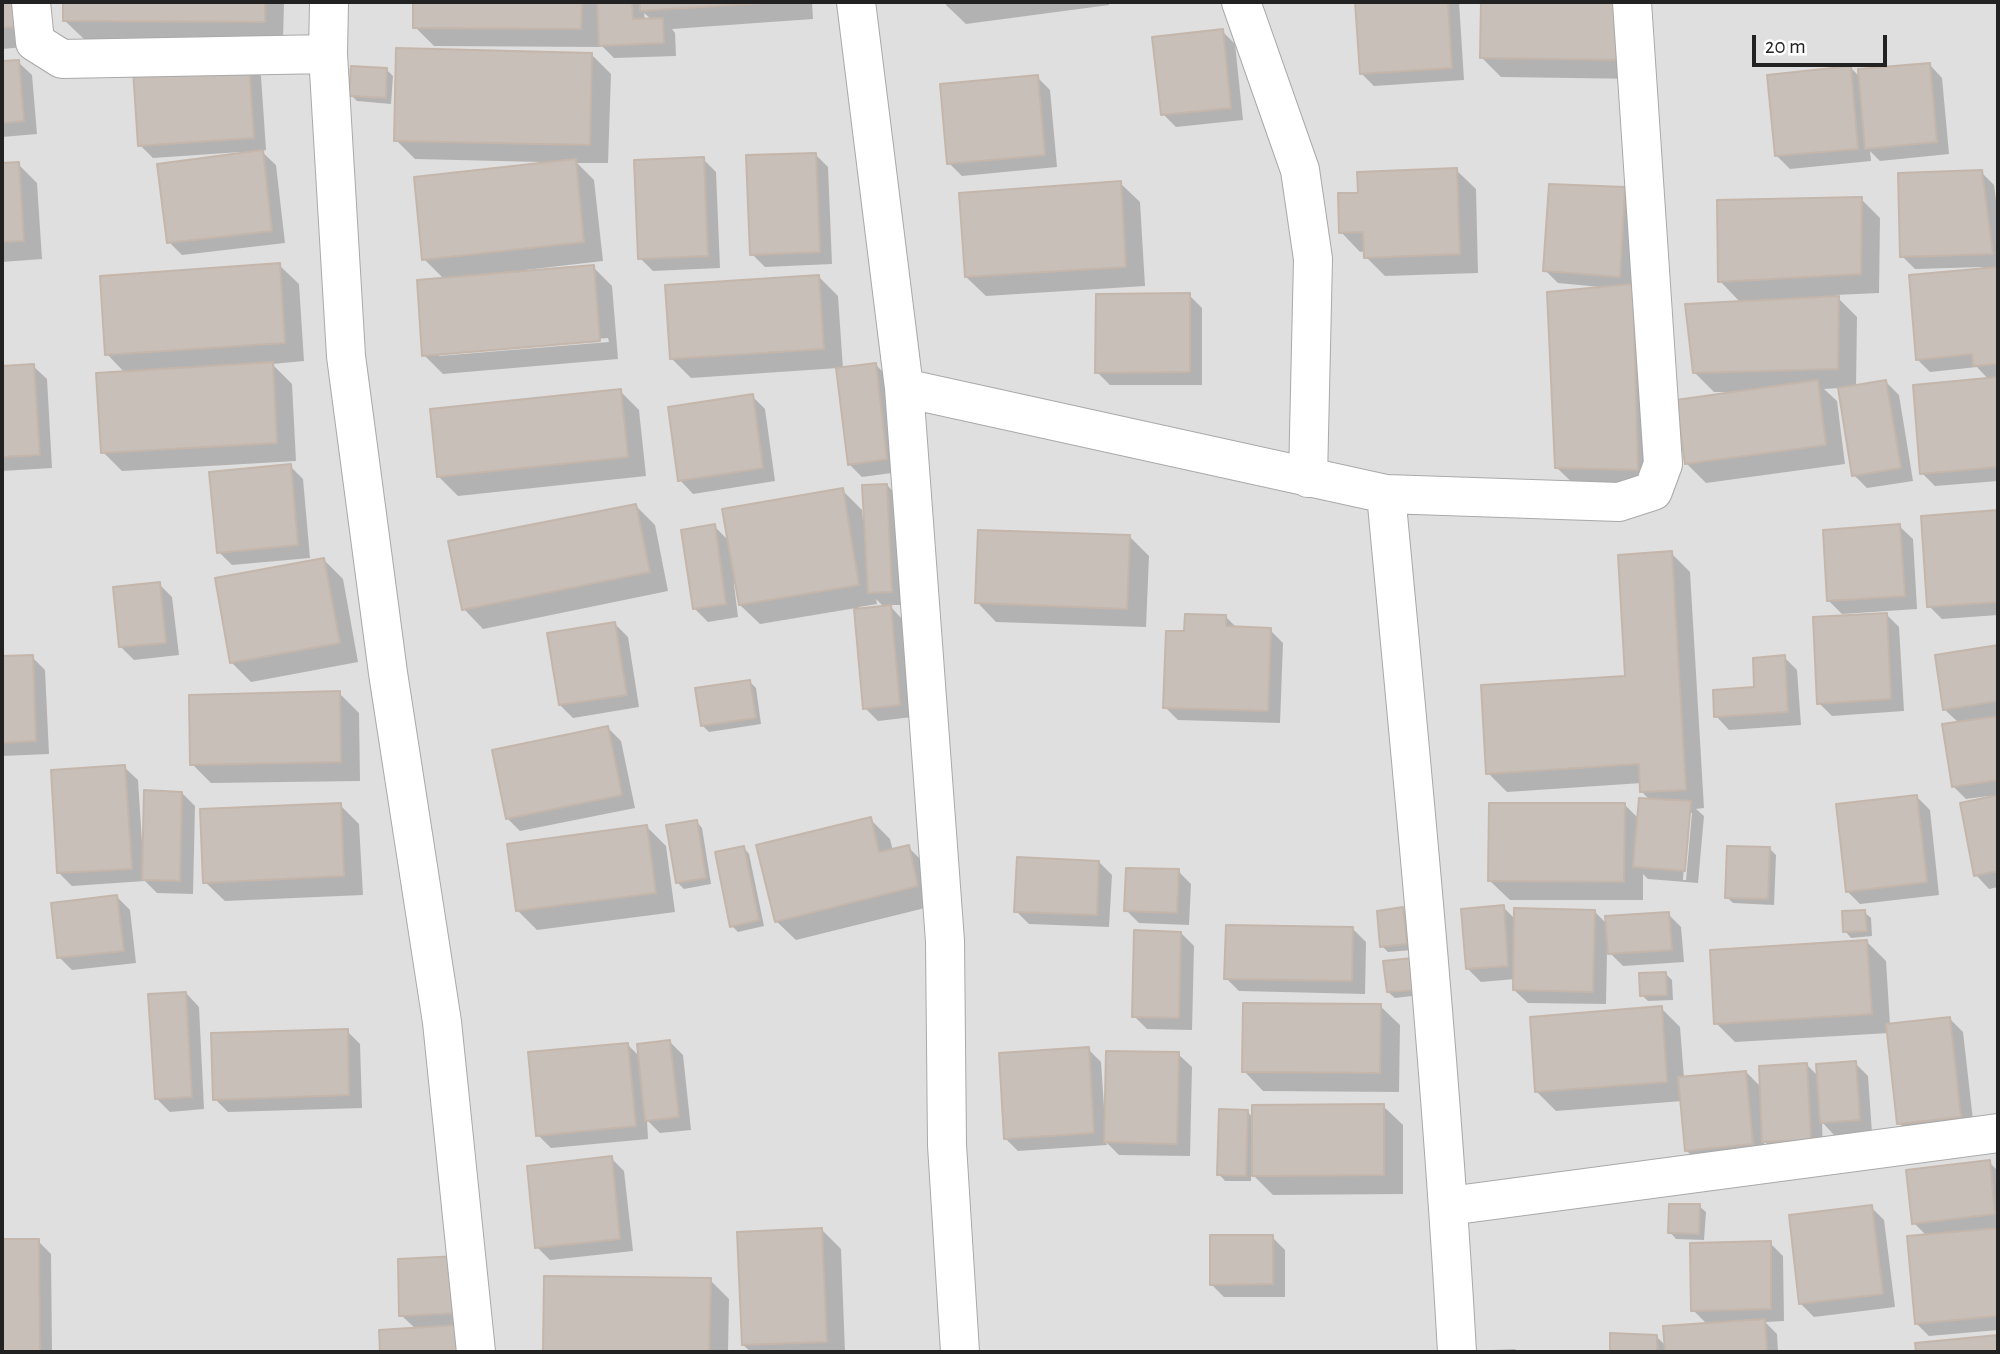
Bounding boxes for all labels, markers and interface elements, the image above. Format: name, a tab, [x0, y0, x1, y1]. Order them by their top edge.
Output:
scale bar	[1755, 21, 1890, 65]
text: 20 m	[1765, 36, 1806, 57]

